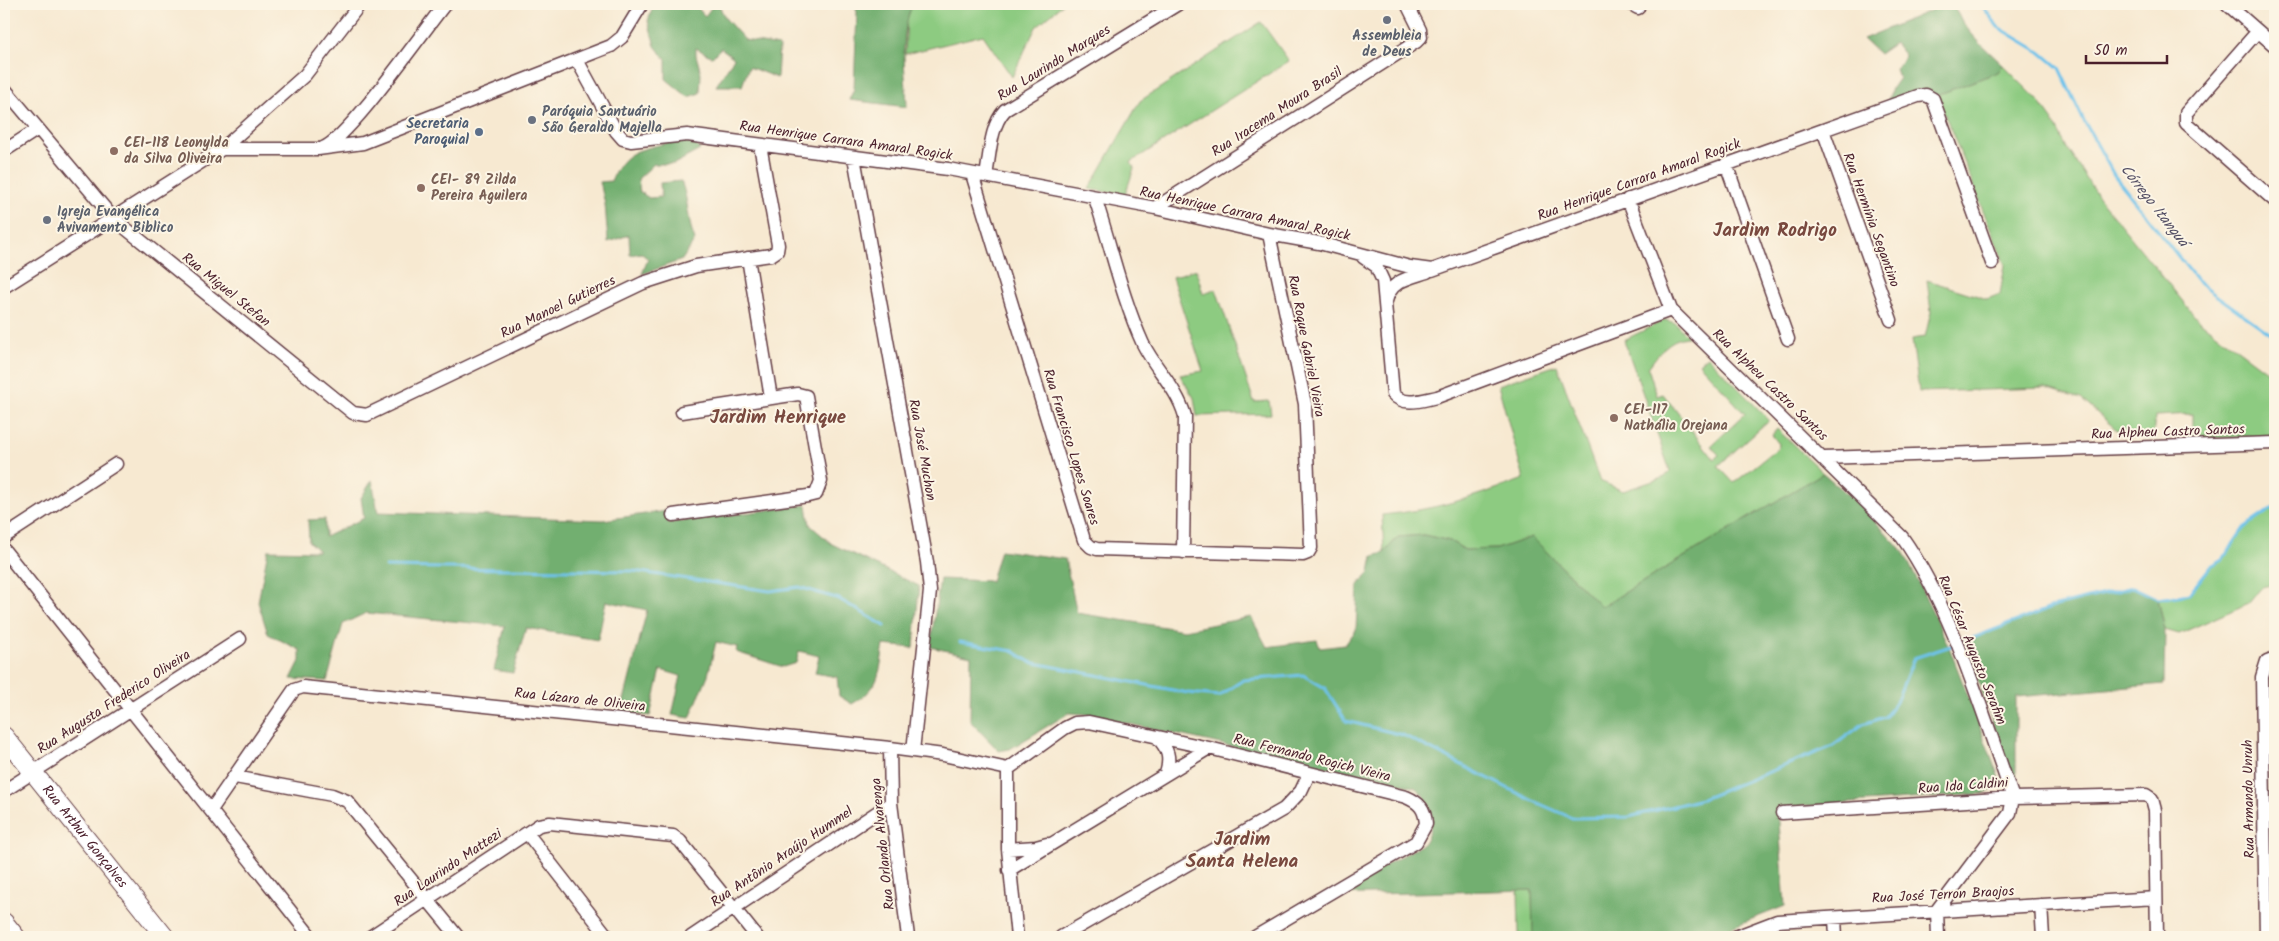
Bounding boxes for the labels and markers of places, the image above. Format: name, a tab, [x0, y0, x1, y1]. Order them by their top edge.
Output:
marker: Assembleia de Deus	[1381, 14, 1393, 26]
place label: Assembleia de Deus	[1352, 25, 1422, 63]
place label: Paróquia Santuário São Geraldo Majella	[542, 101, 662, 139]
place label: Secretaria Paroquial	[406, 113, 469, 151]
marker: Paróquia Santuário São Geraldo Majella	[526, 114, 538, 126]
marker: Secretaria Paroquial	[473, 126, 485, 138]
place label: CEI-118 Leonylda da Silva Oliveira	[124, 132, 229, 170]
marker: CEI-118 Leonylda da Silva Oliveira	[108, 145, 120, 157]
place label: CEI- 89 Zilda Pereira Aguilera	[431, 169, 527, 207]
marker: CEI- 89 Zilda Pereira Aguilera	[415, 182, 427, 194]
place label: Igreja Evangélica Avivamento Biblico	[57, 201, 174, 239]
marker: Igreja Evangélica Avivamento Biblico	[41, 214, 53, 226]
place label: CEI-117 Nathália Orejana	[1624, 399, 1728, 437]
marker: CEI-117 Nathália Orejana	[1608, 412, 1620, 424]

